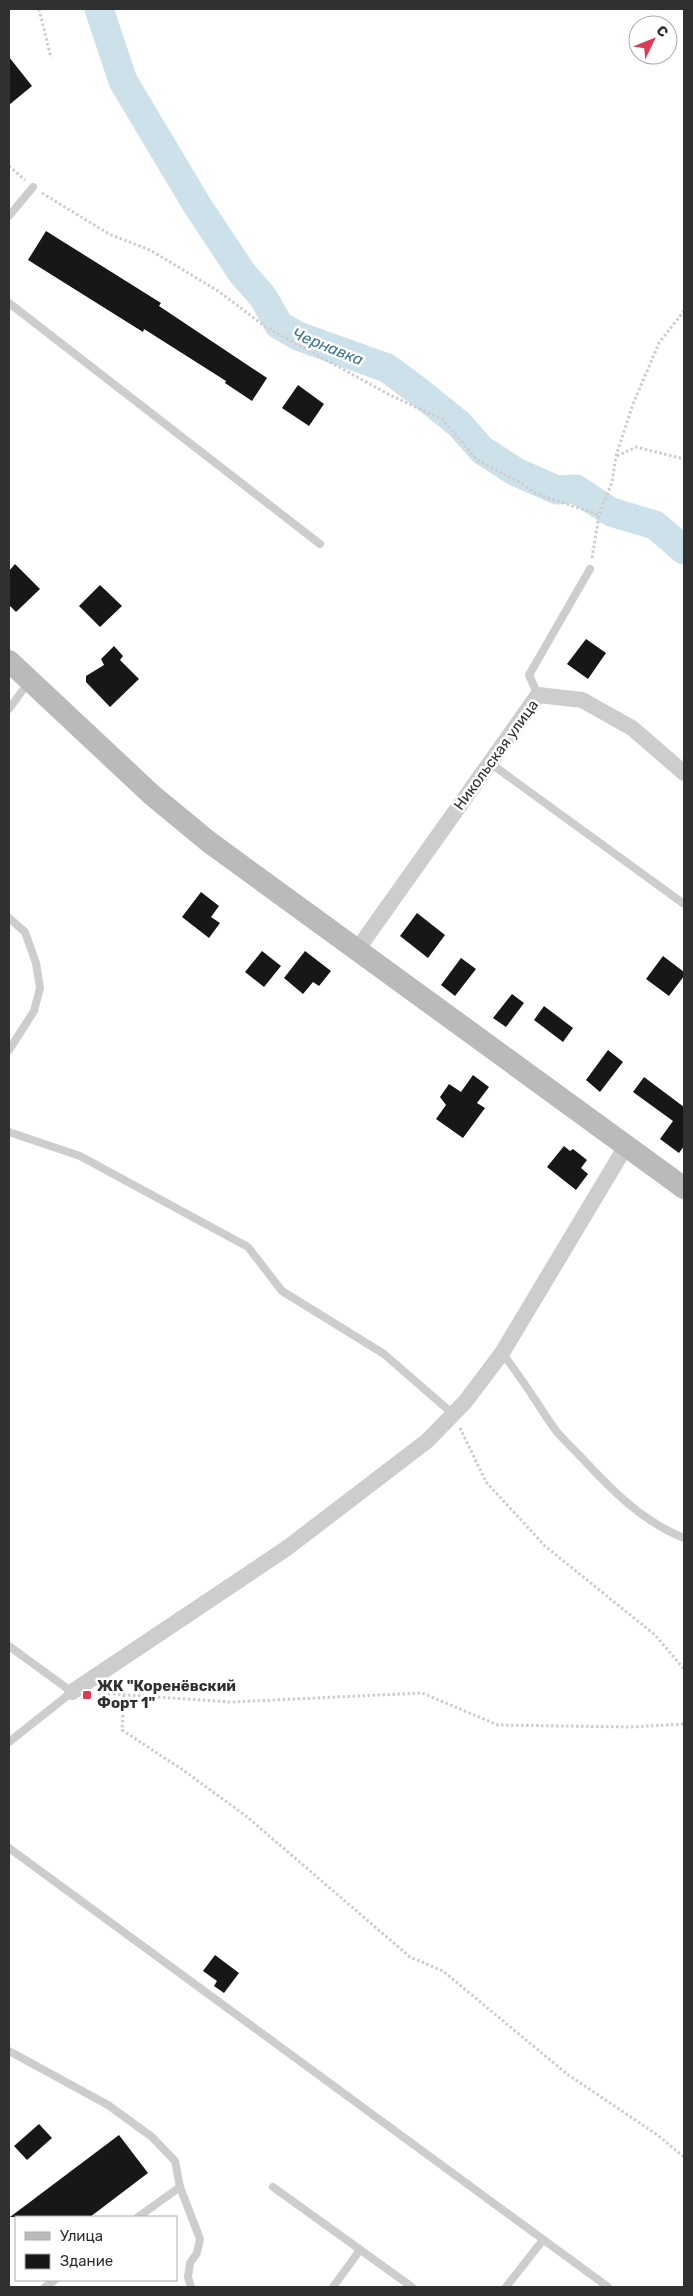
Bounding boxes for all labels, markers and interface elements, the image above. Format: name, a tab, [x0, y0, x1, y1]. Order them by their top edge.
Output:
north arrow	[628, 15, 678, 65]
text: С	[653, 22, 672, 41]
water label: Чернавка	[289, 324, 366, 369]
street label: Никольская улица	[450, 696, 542, 814]
place label: ЖК "Коренёвский Форт 1"	[97, 1677, 236, 1712]
marker: ЖК "Коренёвский Форт 1"	[81, 1689, 93, 1701]
legend	[15, 2216, 178, 2281]
text: Улица	[60, 2227, 103, 2245]
text: Здание	[60, 2252, 113, 2270]

